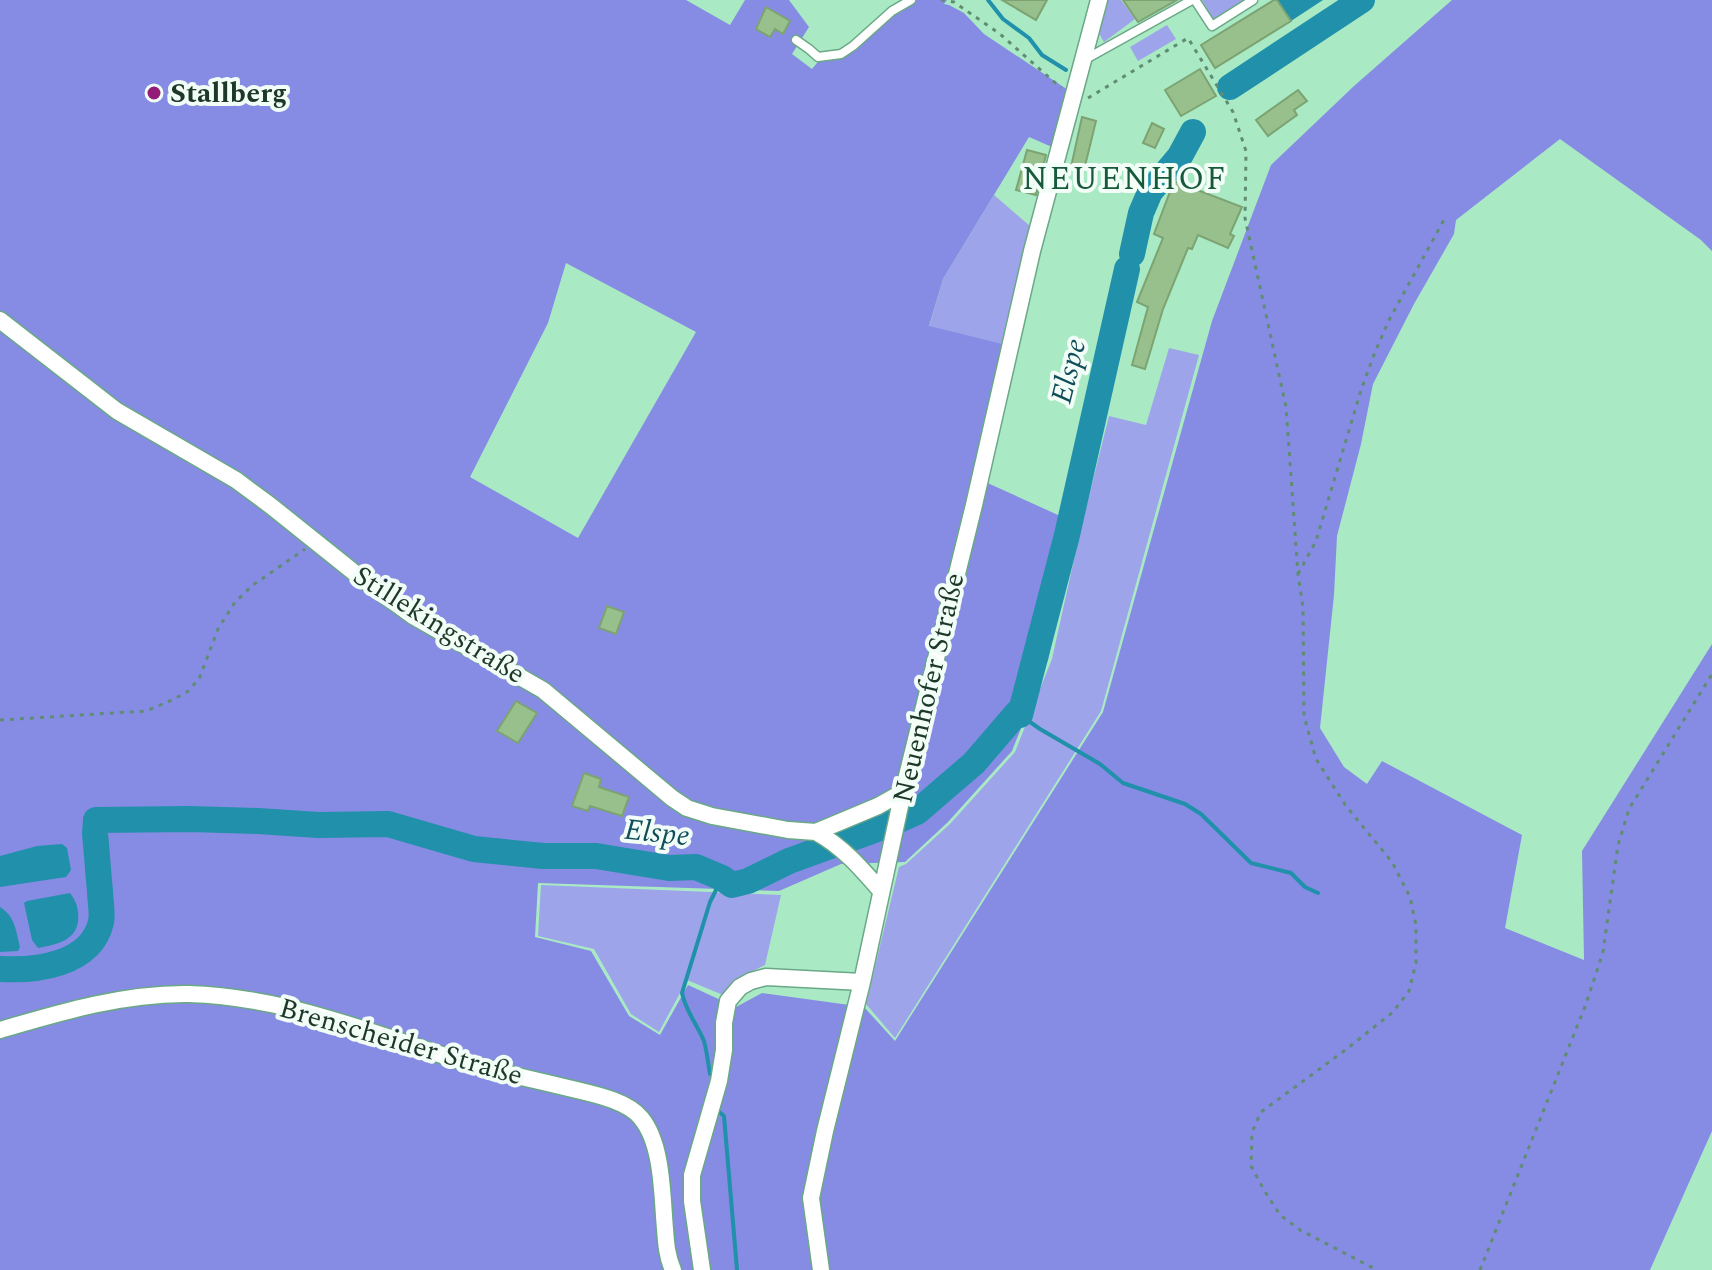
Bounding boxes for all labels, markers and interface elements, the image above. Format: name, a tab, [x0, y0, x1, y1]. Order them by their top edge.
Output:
place label: Stallberg	[170, 72, 287, 115]
marker: Stallberg	[145, 84, 163, 102]
district label: NEUENHOF	[1022, 155, 1228, 204]
water label: Elspe	[1039, 334, 1099, 408]
street label: Stillekingstraße	[344, 555, 534, 695]
street label: Neuenhofer Straße	[882, 569, 976, 807]
water label: Elspe	[622, 807, 692, 859]
street label: Brenscheider Straße	[274, 987, 528, 1097]

